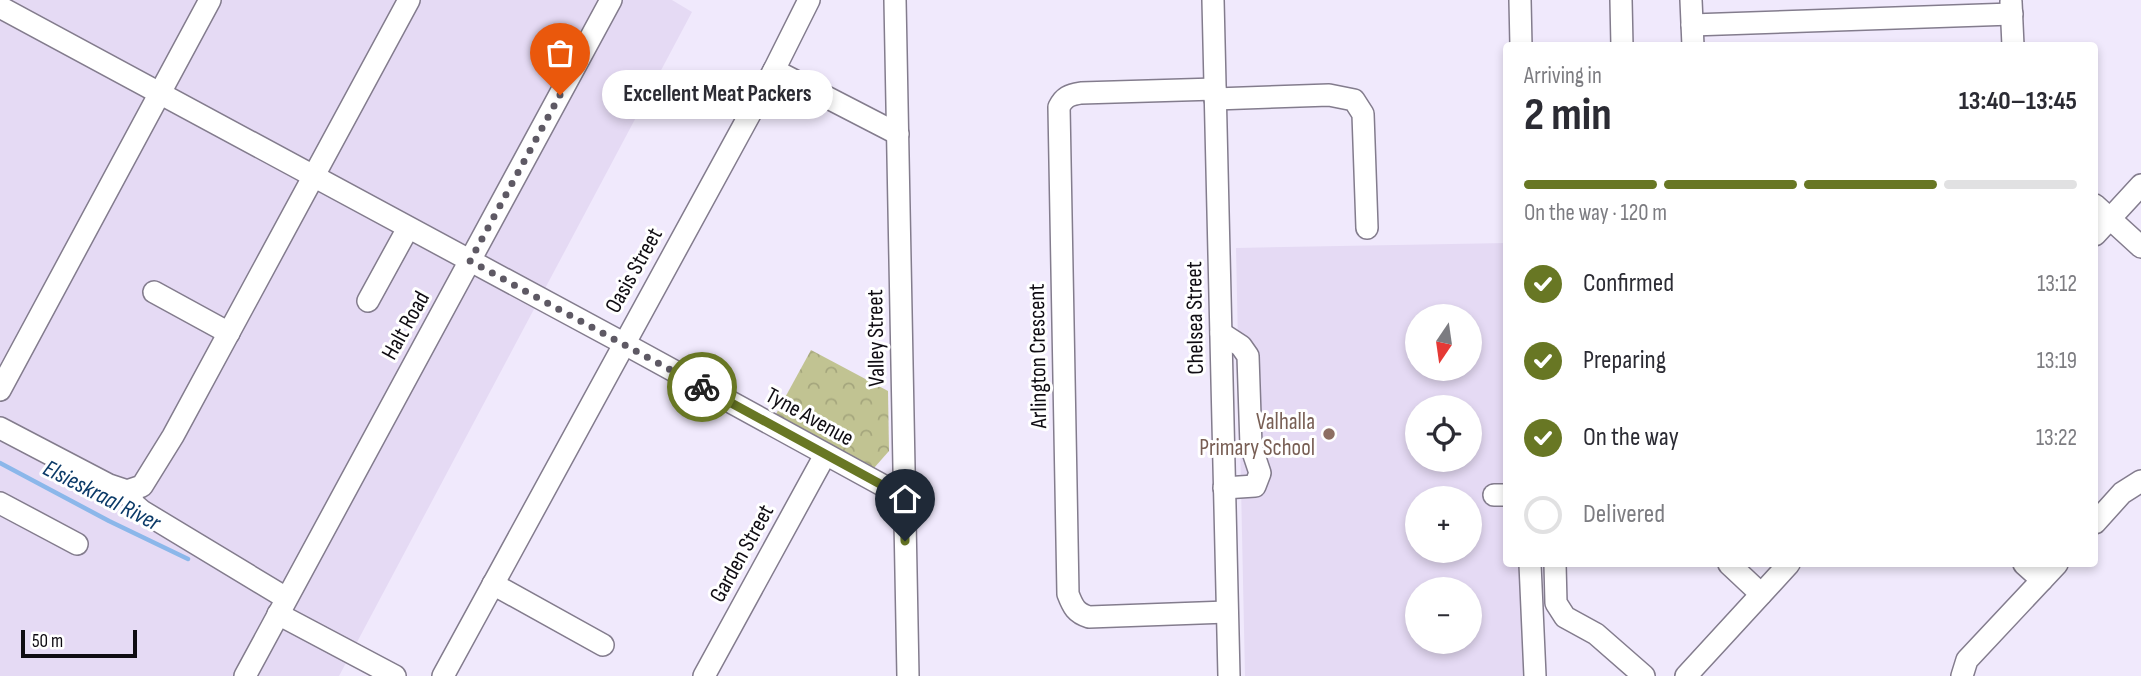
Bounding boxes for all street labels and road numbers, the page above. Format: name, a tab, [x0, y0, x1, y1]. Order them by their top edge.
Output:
street label: Oasis Street	[599, 223, 669, 318]
street label: Chelsea Street	[1180, 261, 1210, 375]
street label: Arlington Crescent	[1023, 283, 1053, 430]
street label: Halt Road	[376, 286, 436, 365]
street label: Valley Street	[861, 289, 891, 387]
street label: Tyne Avenue	[761, 381, 858, 452]
street label: Garden Street	[704, 500, 780, 607]

